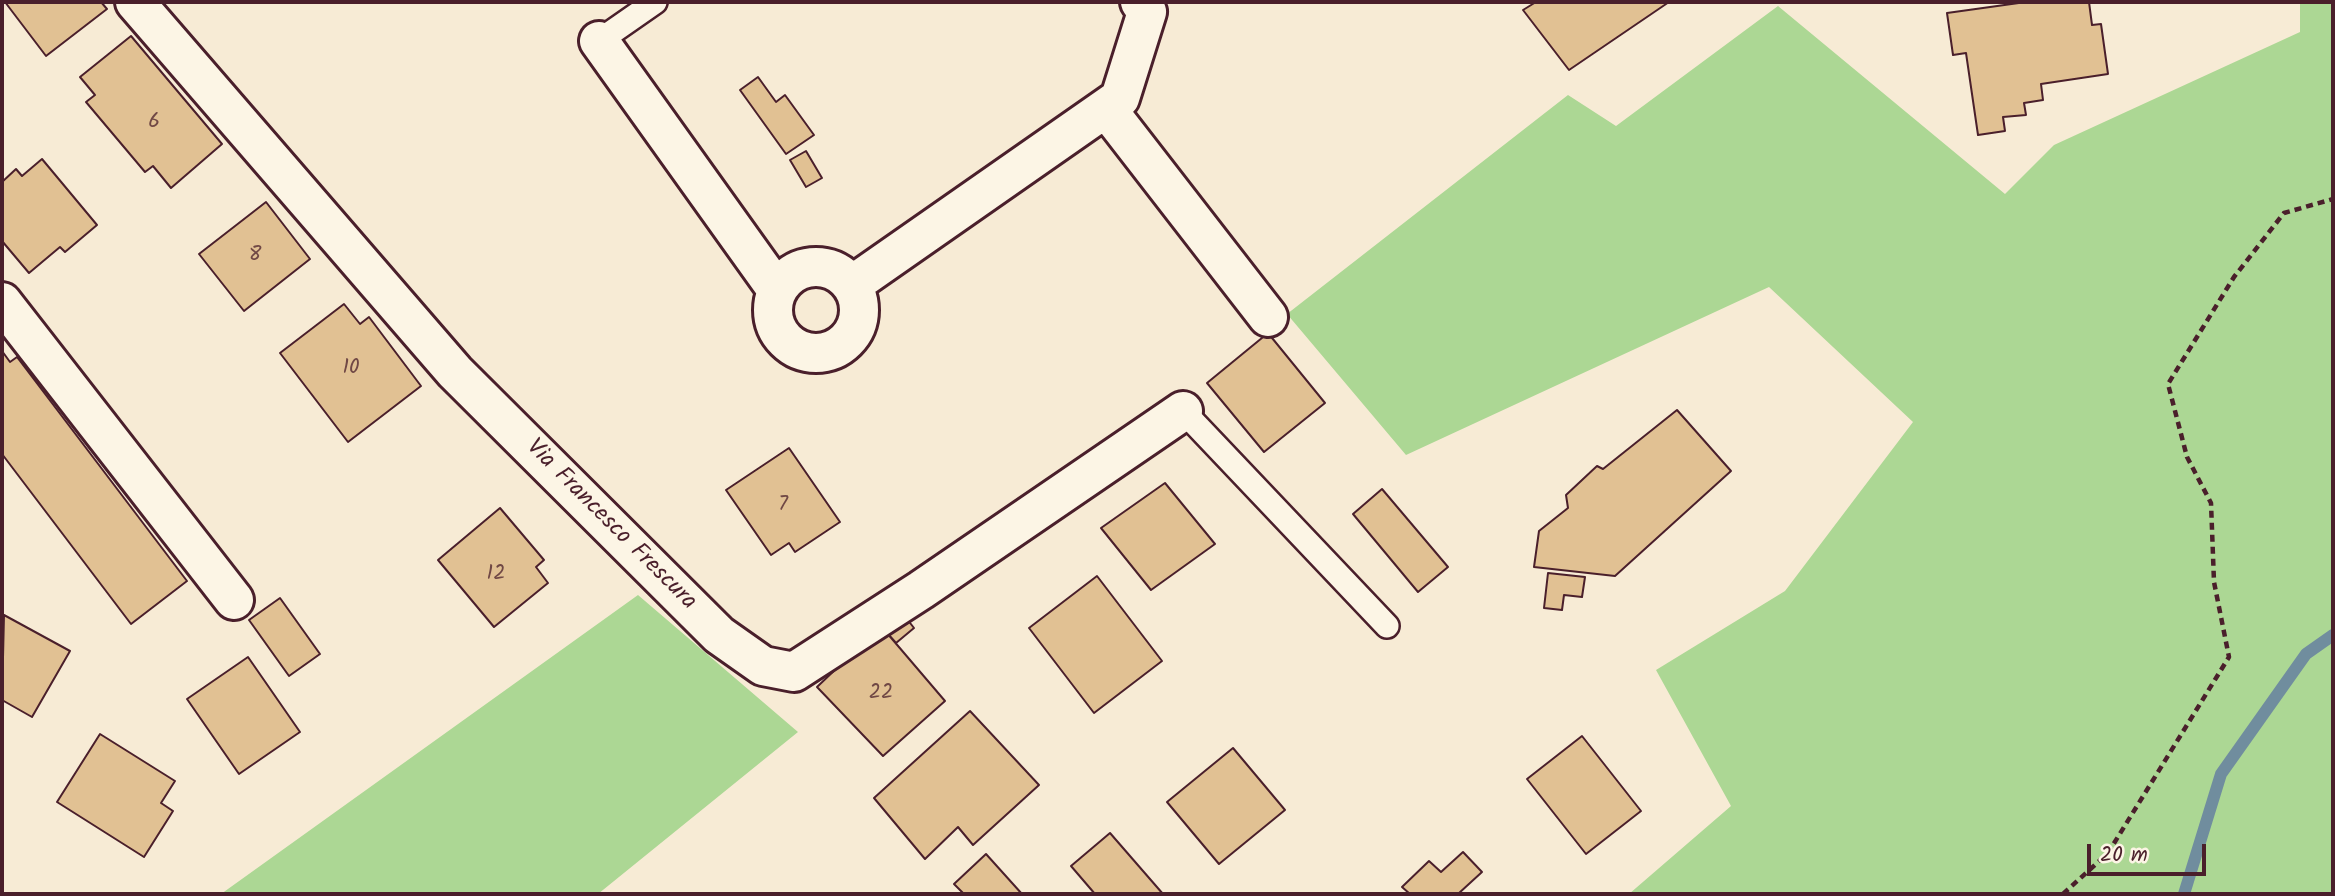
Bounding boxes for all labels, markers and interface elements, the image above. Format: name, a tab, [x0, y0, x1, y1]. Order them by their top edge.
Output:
house number: 6	[148, 110, 160, 136]
house number: 8	[249, 243, 261, 269]
house number: 10	[342, 356, 360, 382]
street label: Via Francesco Frescura	[519, 435, 701, 617]
house number: 7	[778, 493, 788, 519]
house number: 12	[487, 562, 505, 588]
house number: 22	[869, 681, 893, 707]
scale bar	[2090, 830, 2209, 874]
text: 20 m	[2100, 839, 2148, 872]

